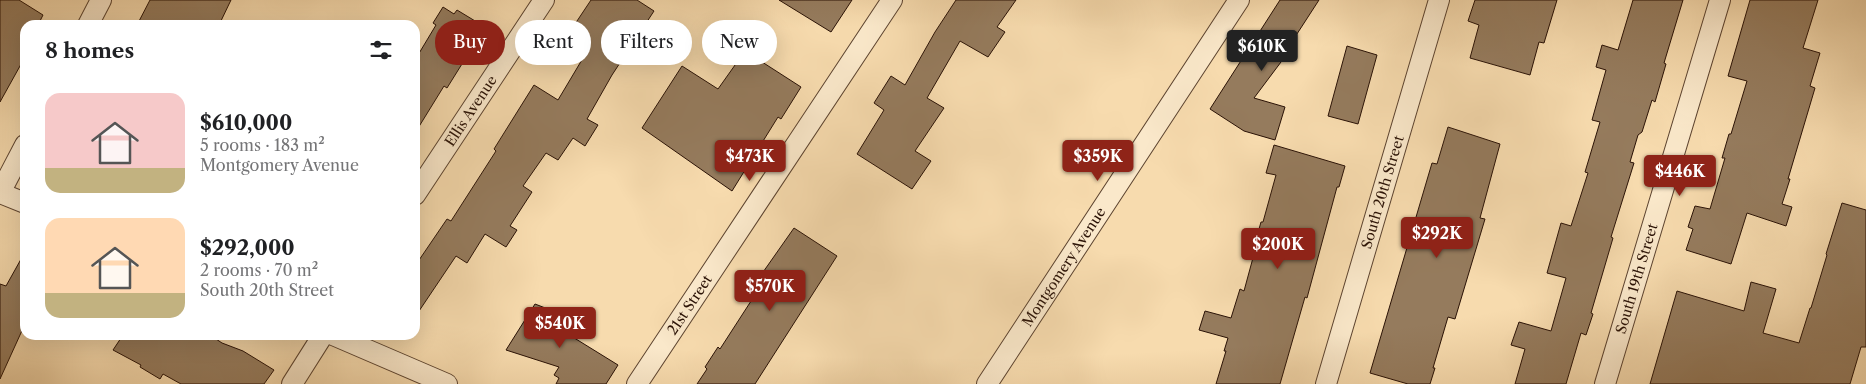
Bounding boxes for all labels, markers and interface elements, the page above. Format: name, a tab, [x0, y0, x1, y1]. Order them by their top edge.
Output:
chip: Buy	[435, 20, 505, 65]
chip: Rent	[515, 20, 591, 65]
chip: Filters	[601, 20, 692, 65]
chip: New	[702, 20, 777, 65]
pin: $610K	[1227, 30, 1297, 72]
icon: filters	[367, 36, 395, 64]
text: $610K	[1238, 36, 1286, 56]
text: 8 homes	[45, 38, 134, 63]
street label: Ellis Avenue	[441, 72, 501, 150]
text: $610,000	[200, 110, 292, 135]
icon: home	[85, 113, 145, 173]
street label: South 20th Street	[1357, 133, 1408, 251]
text: 5 rooms · 183 m²	[200, 135, 325, 155]
pin: $473K	[715, 140, 785, 182]
pin: $359K	[1063, 140, 1133, 182]
text: $473K	[726, 146, 774, 166]
text: $359K	[1073, 146, 1123, 166]
pin: $446K	[1645, 154, 1715, 197]
text: Montgomery Avenue	[200, 155, 359, 175]
text: $446K	[1655, 161, 1705, 181]
street label: Montgomery Avenue	[1018, 204, 1110, 330]
pin: $292K	[1402, 216, 1472, 259]
street label: South 19th Street	[1612, 221, 1662, 336]
text: $292K	[1412, 223, 1462, 243]
pin: $200K	[1243, 228, 1313, 270]
text: $200K	[1252, 234, 1304, 254]
text: $292,000	[200, 235, 295, 260]
icon: home	[85, 238, 145, 298]
text: 2 rooms · 70 m²	[200, 260, 318, 280]
pin: $570K	[735, 270, 805, 312]
street label: 21st Street	[663, 271, 716, 338]
text: $570K	[745, 276, 795, 296]
text: South 20th Street	[200, 280, 334, 300]
pin: $540K	[525, 306, 595, 349]
text: $540K	[535, 313, 585, 333]

